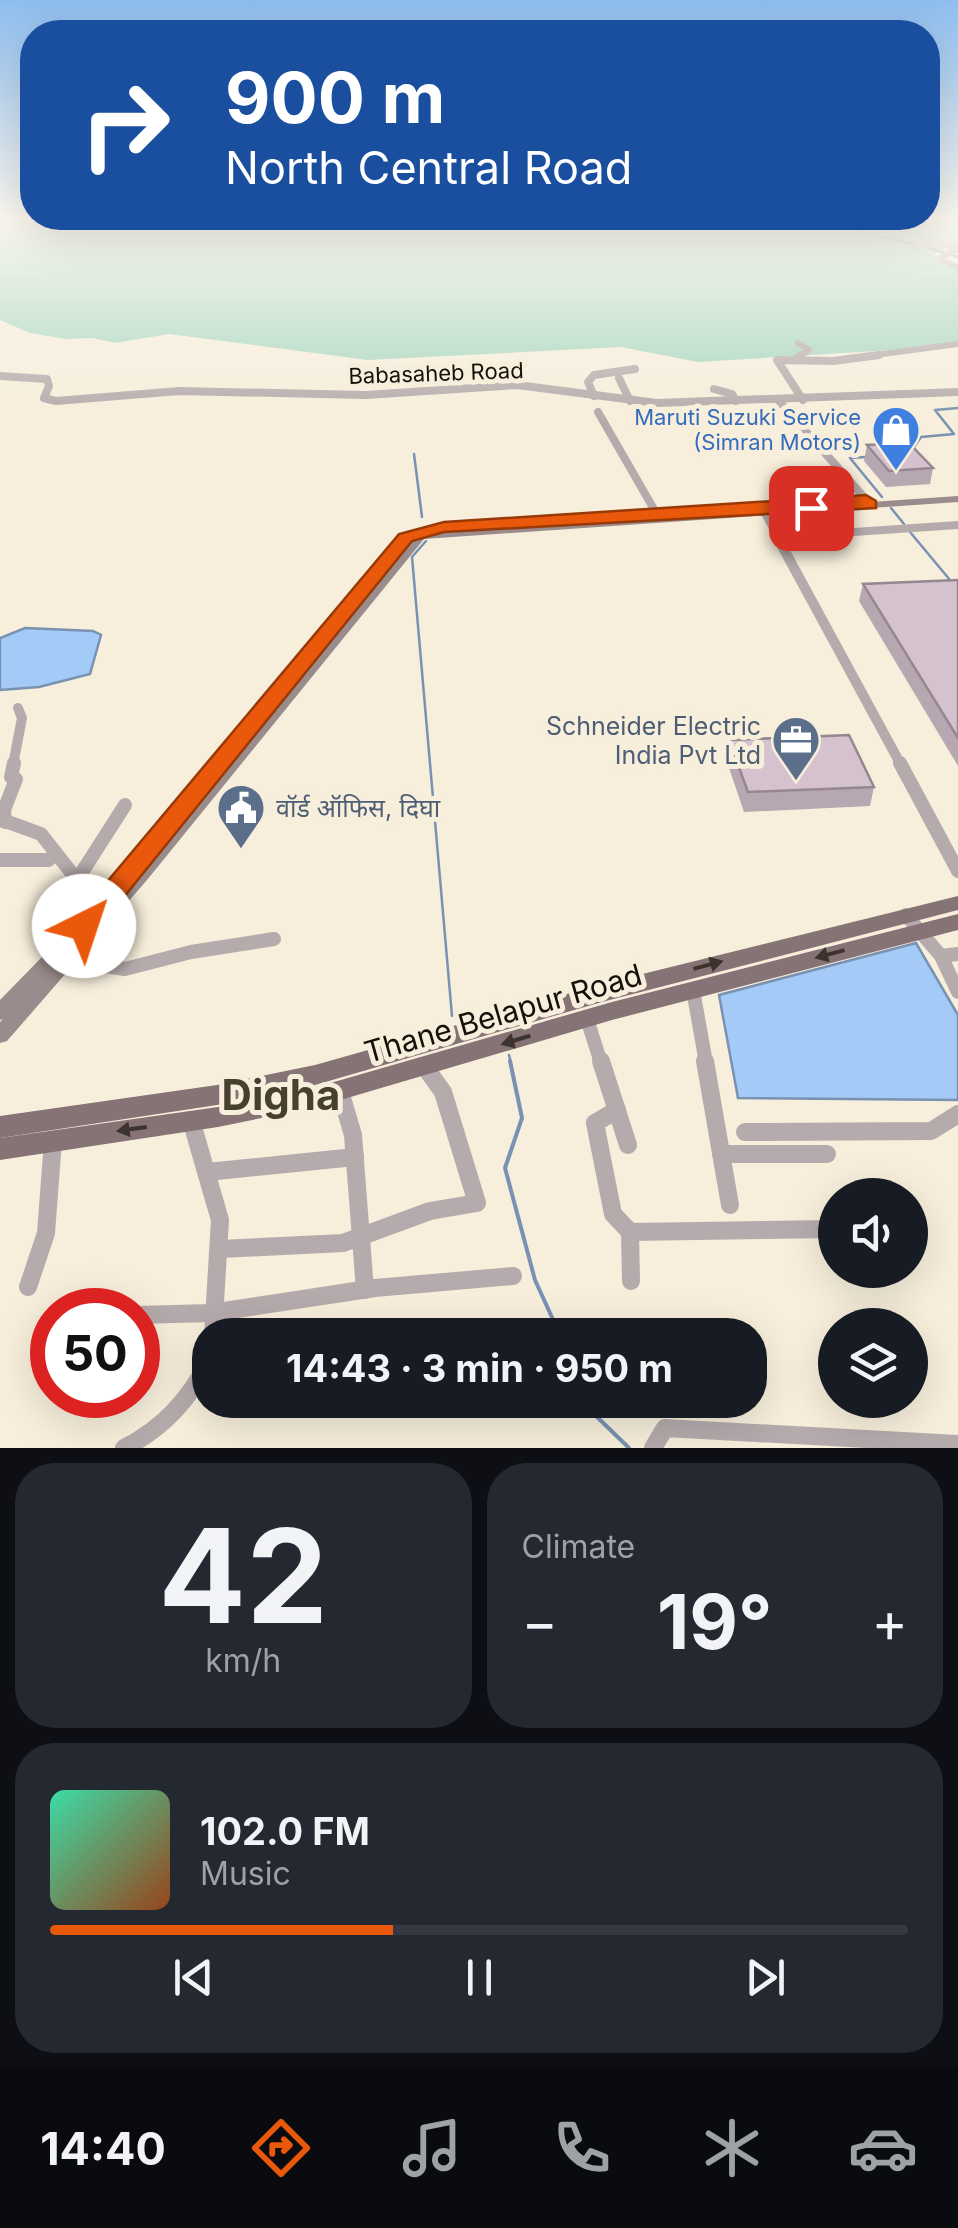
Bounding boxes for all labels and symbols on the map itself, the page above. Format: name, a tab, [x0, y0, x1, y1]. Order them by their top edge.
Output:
street label: Babasaheb Road	[348, 357, 524, 389]
place label: Maruti Suzuki Service (Simran Motors)	[634, 404, 861, 455]
shop icon: Maruti Suzuki Service (Simran Motors)	[870, 404, 922, 472]
pin	[769, 466, 854, 551]
place label: Schneider Electric India Pvt Ltd	[546, 711, 761, 770]
office icon: Schneider Electric India Pvt Ltd	[770, 714, 822, 782]
public building icon: वॉर्ड ऑफिस, दिघा	[215, 782, 267, 850]
place label: वॉर्ड ऑफिस, दिघा	[276, 793, 441, 823]
position arrow	[32, 874, 136, 978]
one-way arrow	[814, 947, 845, 963]
street label: Thane Belapur Road	[360, 956, 646, 1070]
one-way arrow	[693, 957, 724, 973]
one-way arrow	[500, 1033, 531, 1048]
district label: Digha	[222, 1069, 340, 1120]
one-way arrow	[116, 1121, 147, 1137]
speed limit sign: 50	[30, 1288, 160, 1418]

